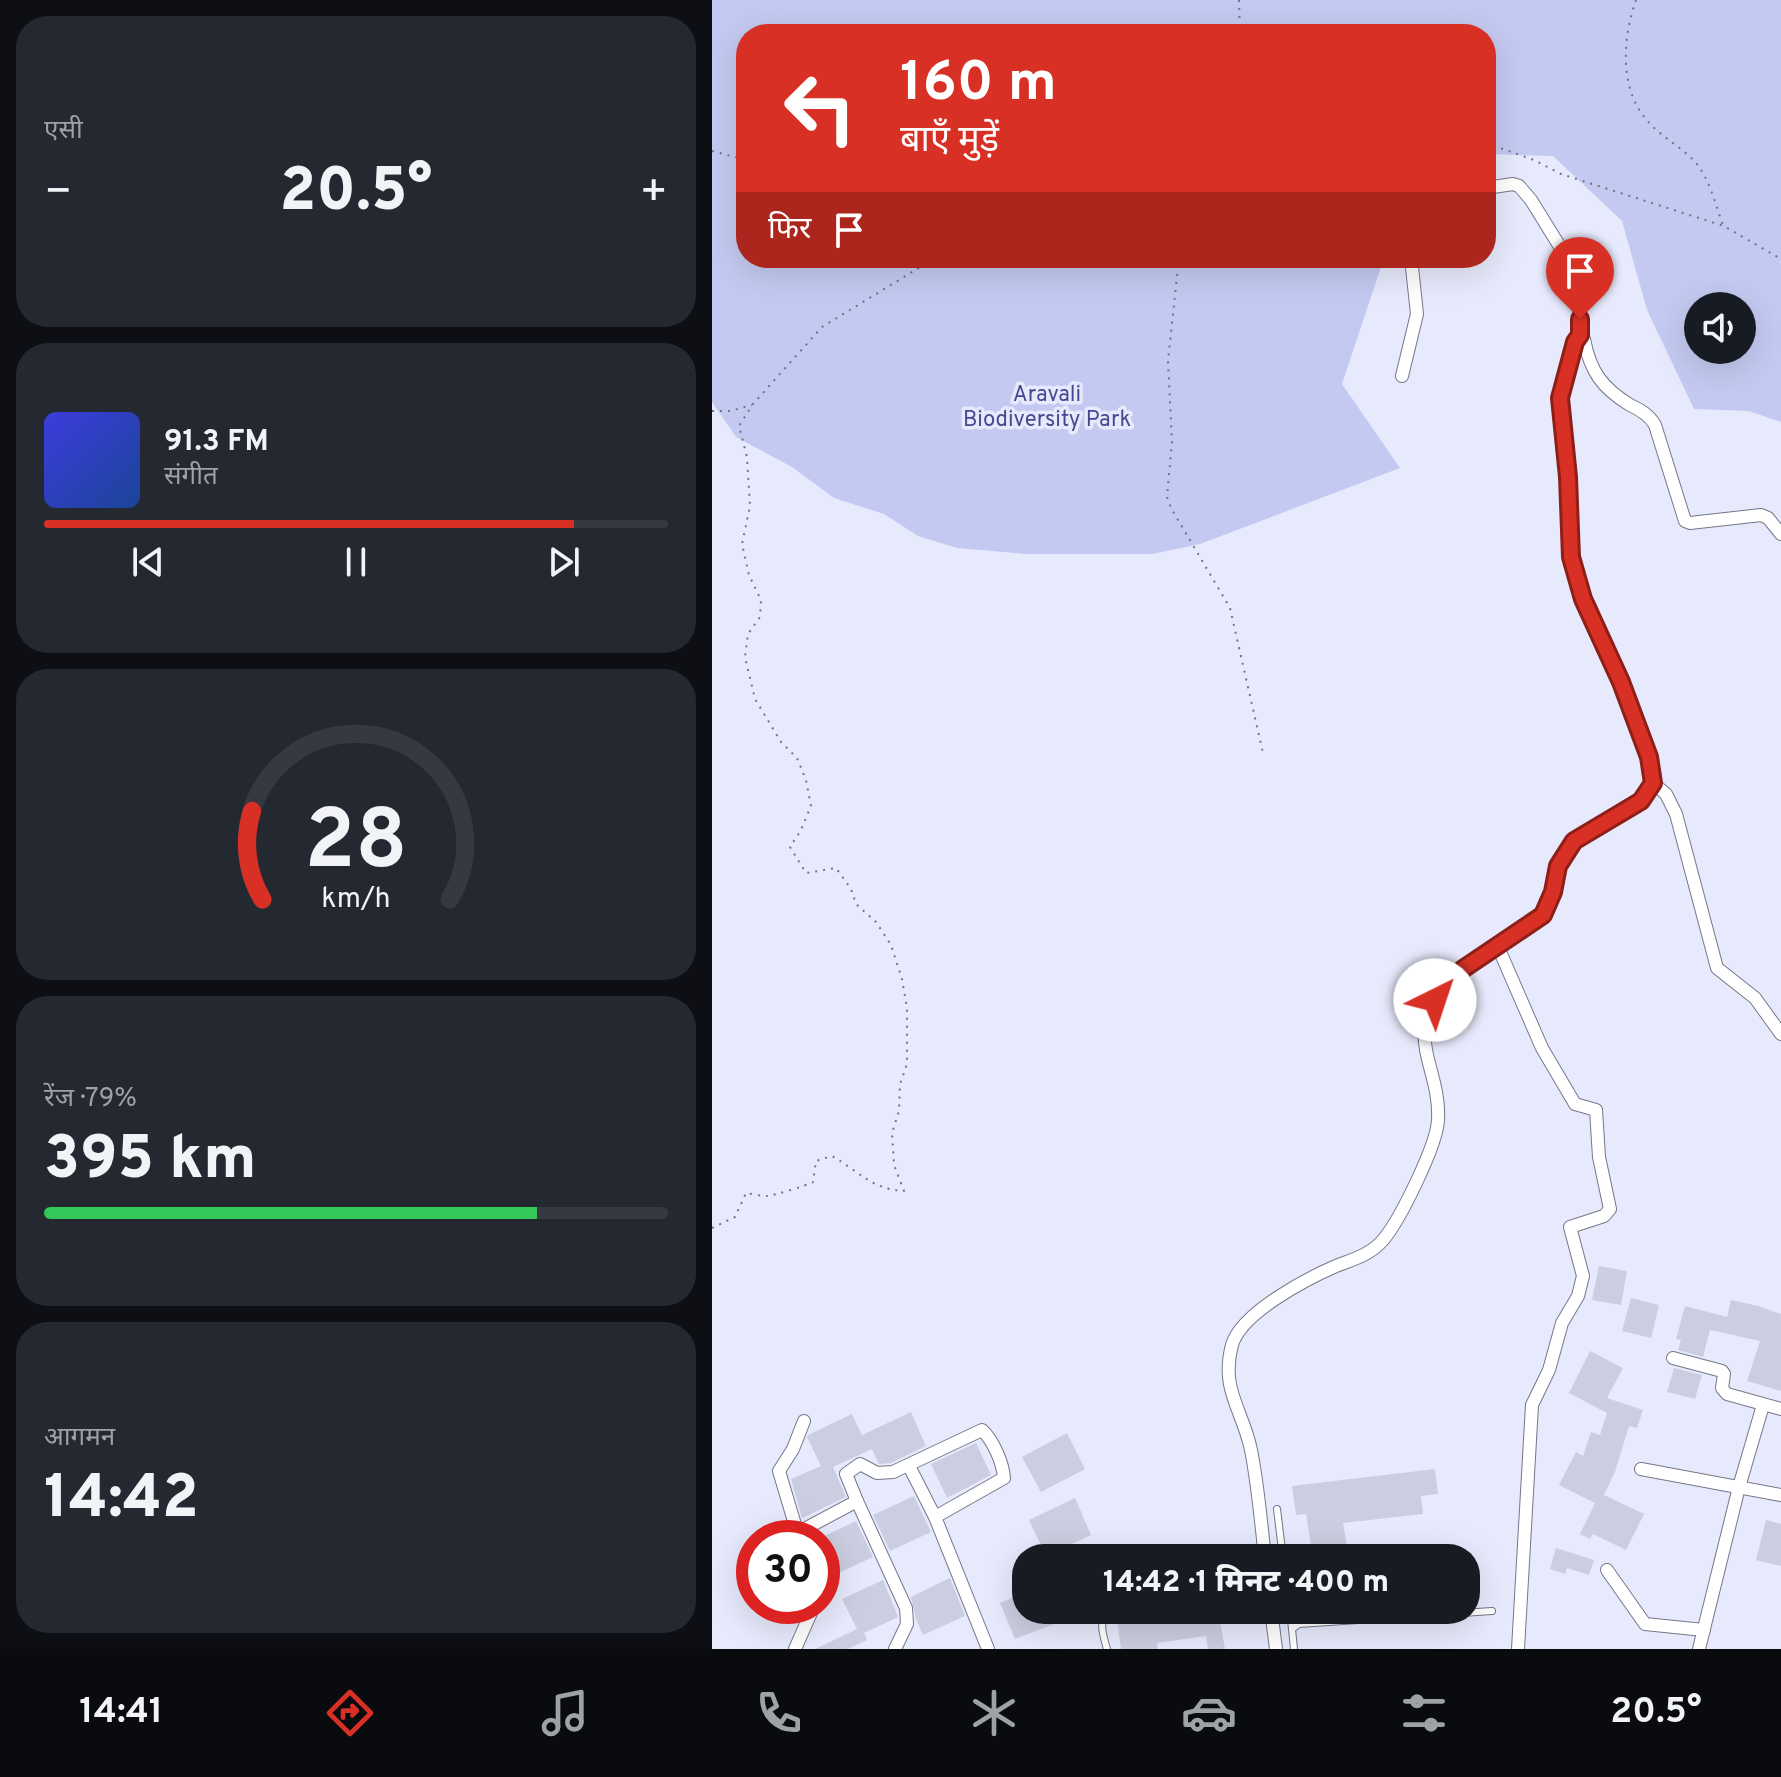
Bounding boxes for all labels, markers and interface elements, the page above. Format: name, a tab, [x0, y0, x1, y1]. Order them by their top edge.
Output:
text: 160 m	[900, 50, 1057, 120]
icon: left	[768, 56, 872, 160]
text: एसी	[44, 115, 83, 148]
text: बाएँ मुड़ें	[900, 119, 999, 165]
text: 20.5°	[280, 156, 432, 232]
text: −	[44, 166, 72, 222]
text: +	[640, 166, 668, 222]
icon: arrive	[827, 208, 871, 252]
text: फिर	[768, 212, 811, 249]
pin	[1546, 237, 1614, 319]
icon: arrive	[1558, 249, 1602, 293]
map controls	[1684, 292, 1756, 364]
button: sound	[1684, 292, 1756, 364]
park label: Aravali Biodiversity Park	[963, 382, 1131, 434]
text: 91.3 FM	[164, 424, 269, 461]
text: संगीत	[164, 461, 218, 494]
icon: previous	[126, 540, 170, 584]
icon: pause	[334, 540, 378, 584]
icon: next	[542, 540, 586, 584]
text: 28	[304, 793, 408, 898]
text: km/h	[321, 883, 391, 919]
position arrow	[1393, 958, 1477, 1042]
text: रेंज · 79%	[44, 1083, 137, 1116]
text: 395 km	[44, 1124, 256, 1200]
text: आगमन	[44, 1422, 115, 1455]
text: 14:42	[44, 1463, 199, 1539]
speed limit sign: 30	[736, 1520, 840, 1624]
text: 14:42 · 1 मिनट · 400 m	[1103, 1565, 1389, 1602]
icon: directions	[322, 1685, 378, 1741]
icon: music	[537, 1685, 593, 1741]
icon: phone	[751, 1685, 807, 1741]
icon: climate	[966, 1685, 1022, 1741]
icon: car	[1181, 1685, 1237, 1741]
icon: filters	[1396, 1685, 1452, 1741]
text: 14:41	[79, 1690, 163, 1736]
text: 20.5°	[1610, 1690, 1702, 1736]

